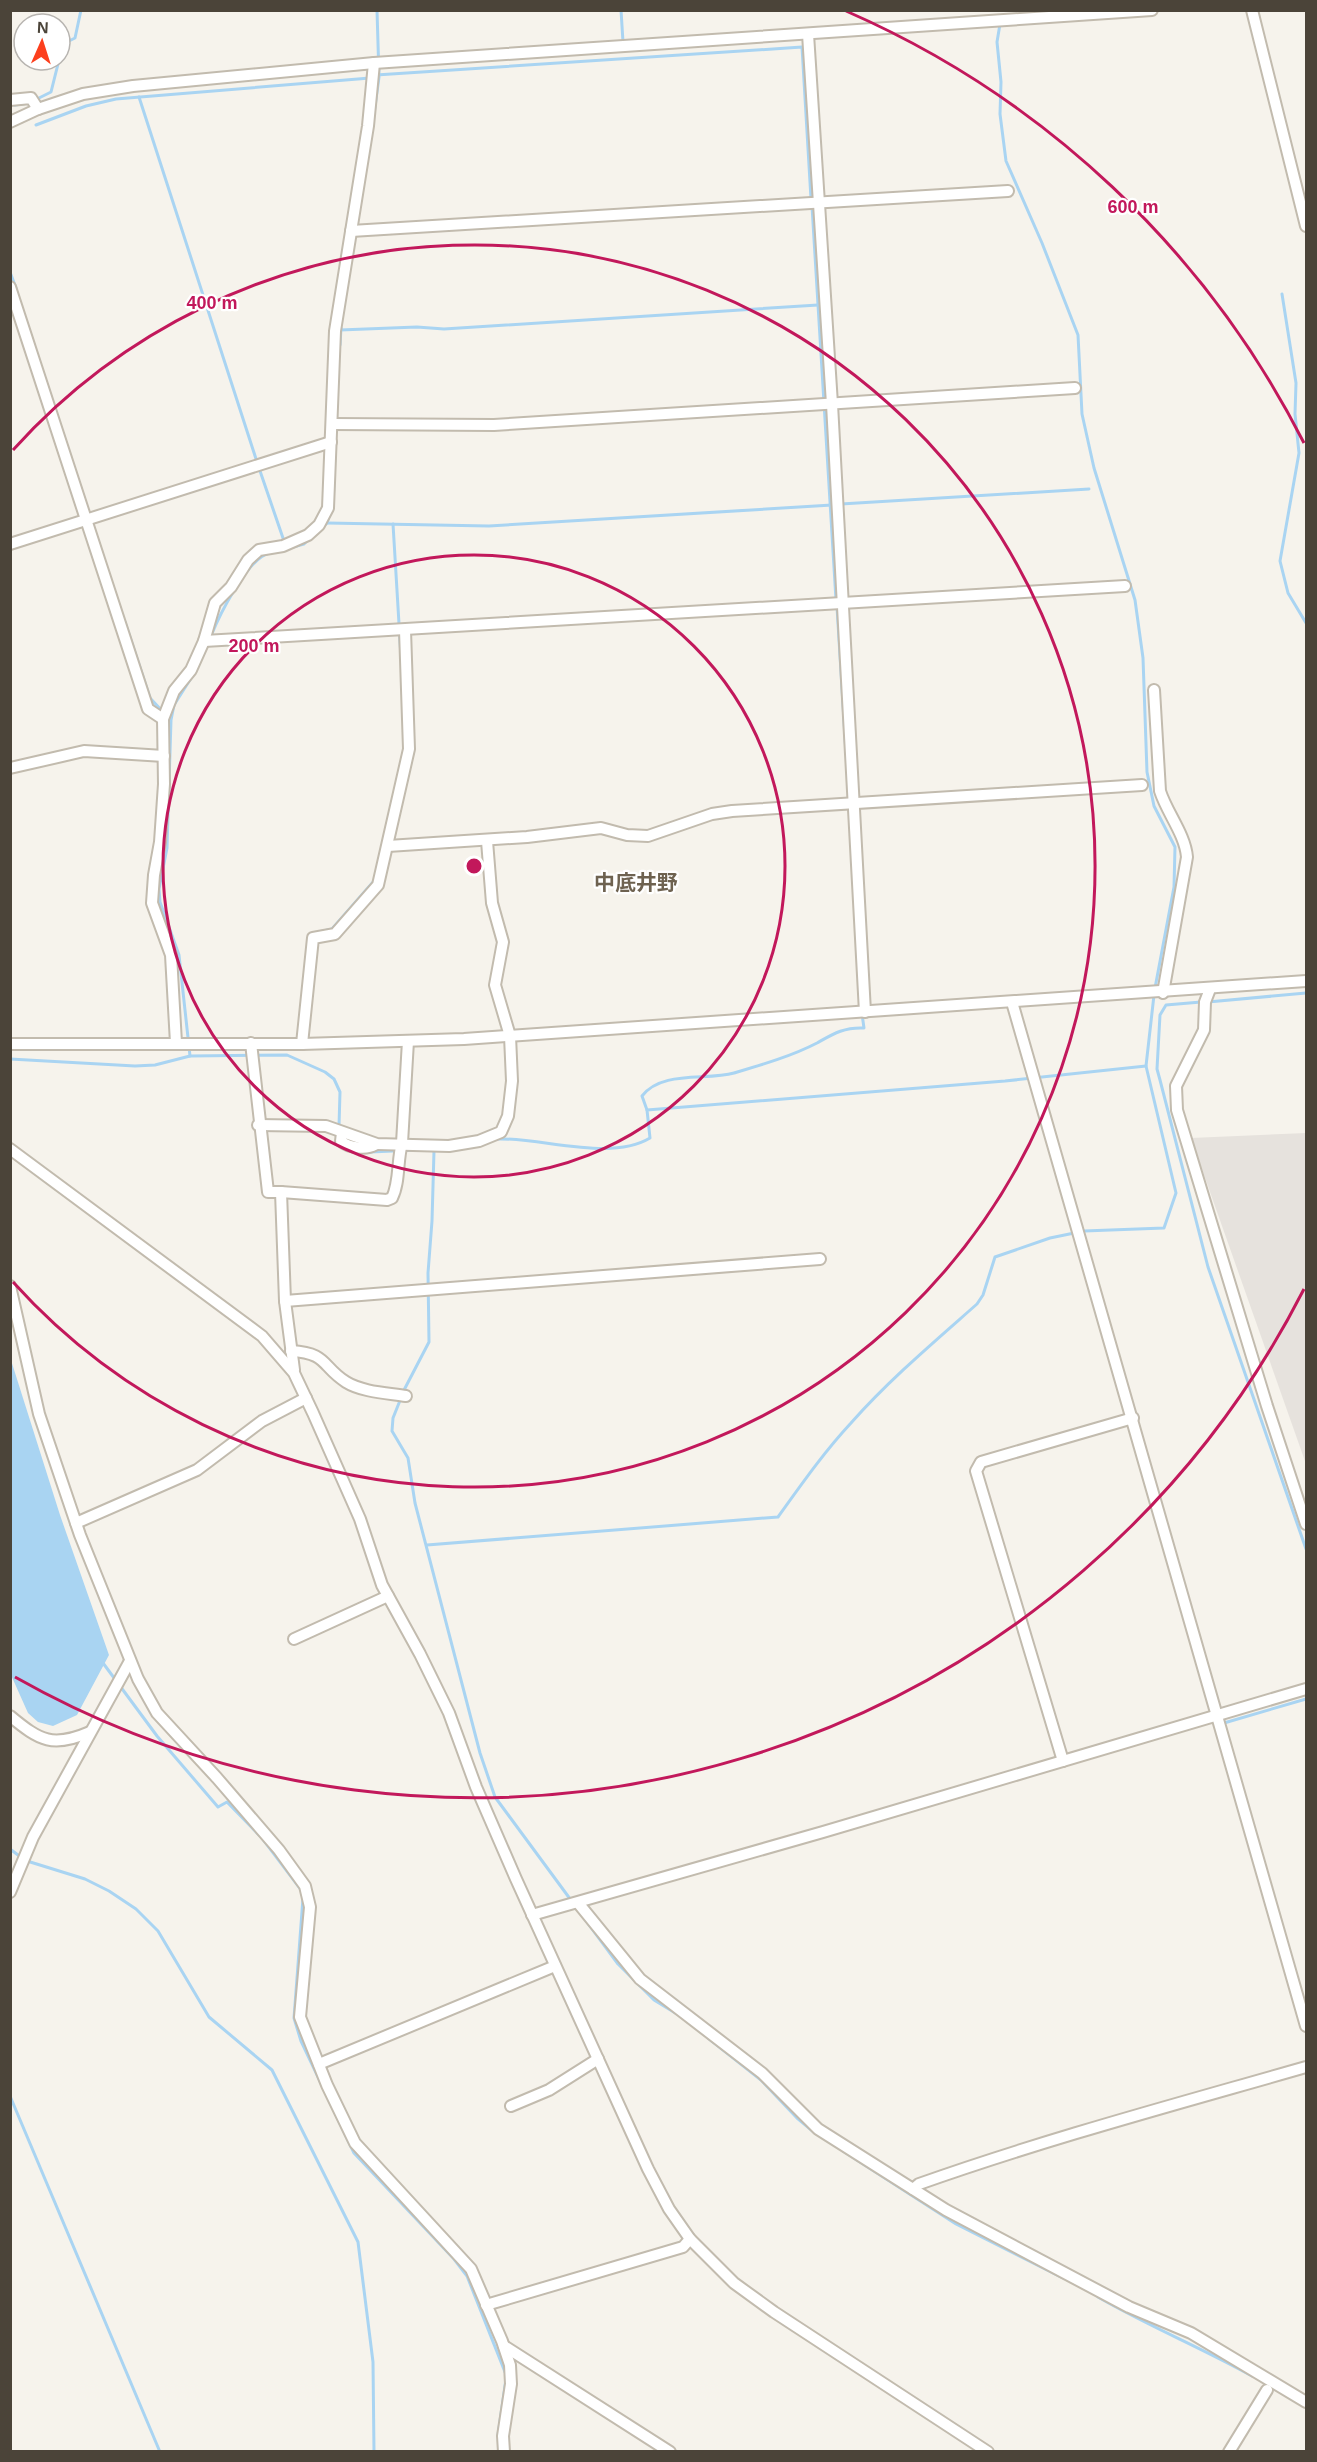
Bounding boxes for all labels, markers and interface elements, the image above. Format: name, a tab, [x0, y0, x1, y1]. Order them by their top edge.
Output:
north arrow	[12, 12, 72, 72]
text: N	[37, 19, 49, 36]
text: 600 m	[1107, 197, 1159, 217]
text: 400 m	[186, 293, 238, 313]
text: 200 m	[228, 636, 280, 656]
centre of rings	[464, 856, 484, 876]
district label: 中底井野	[594, 871, 678, 894]

